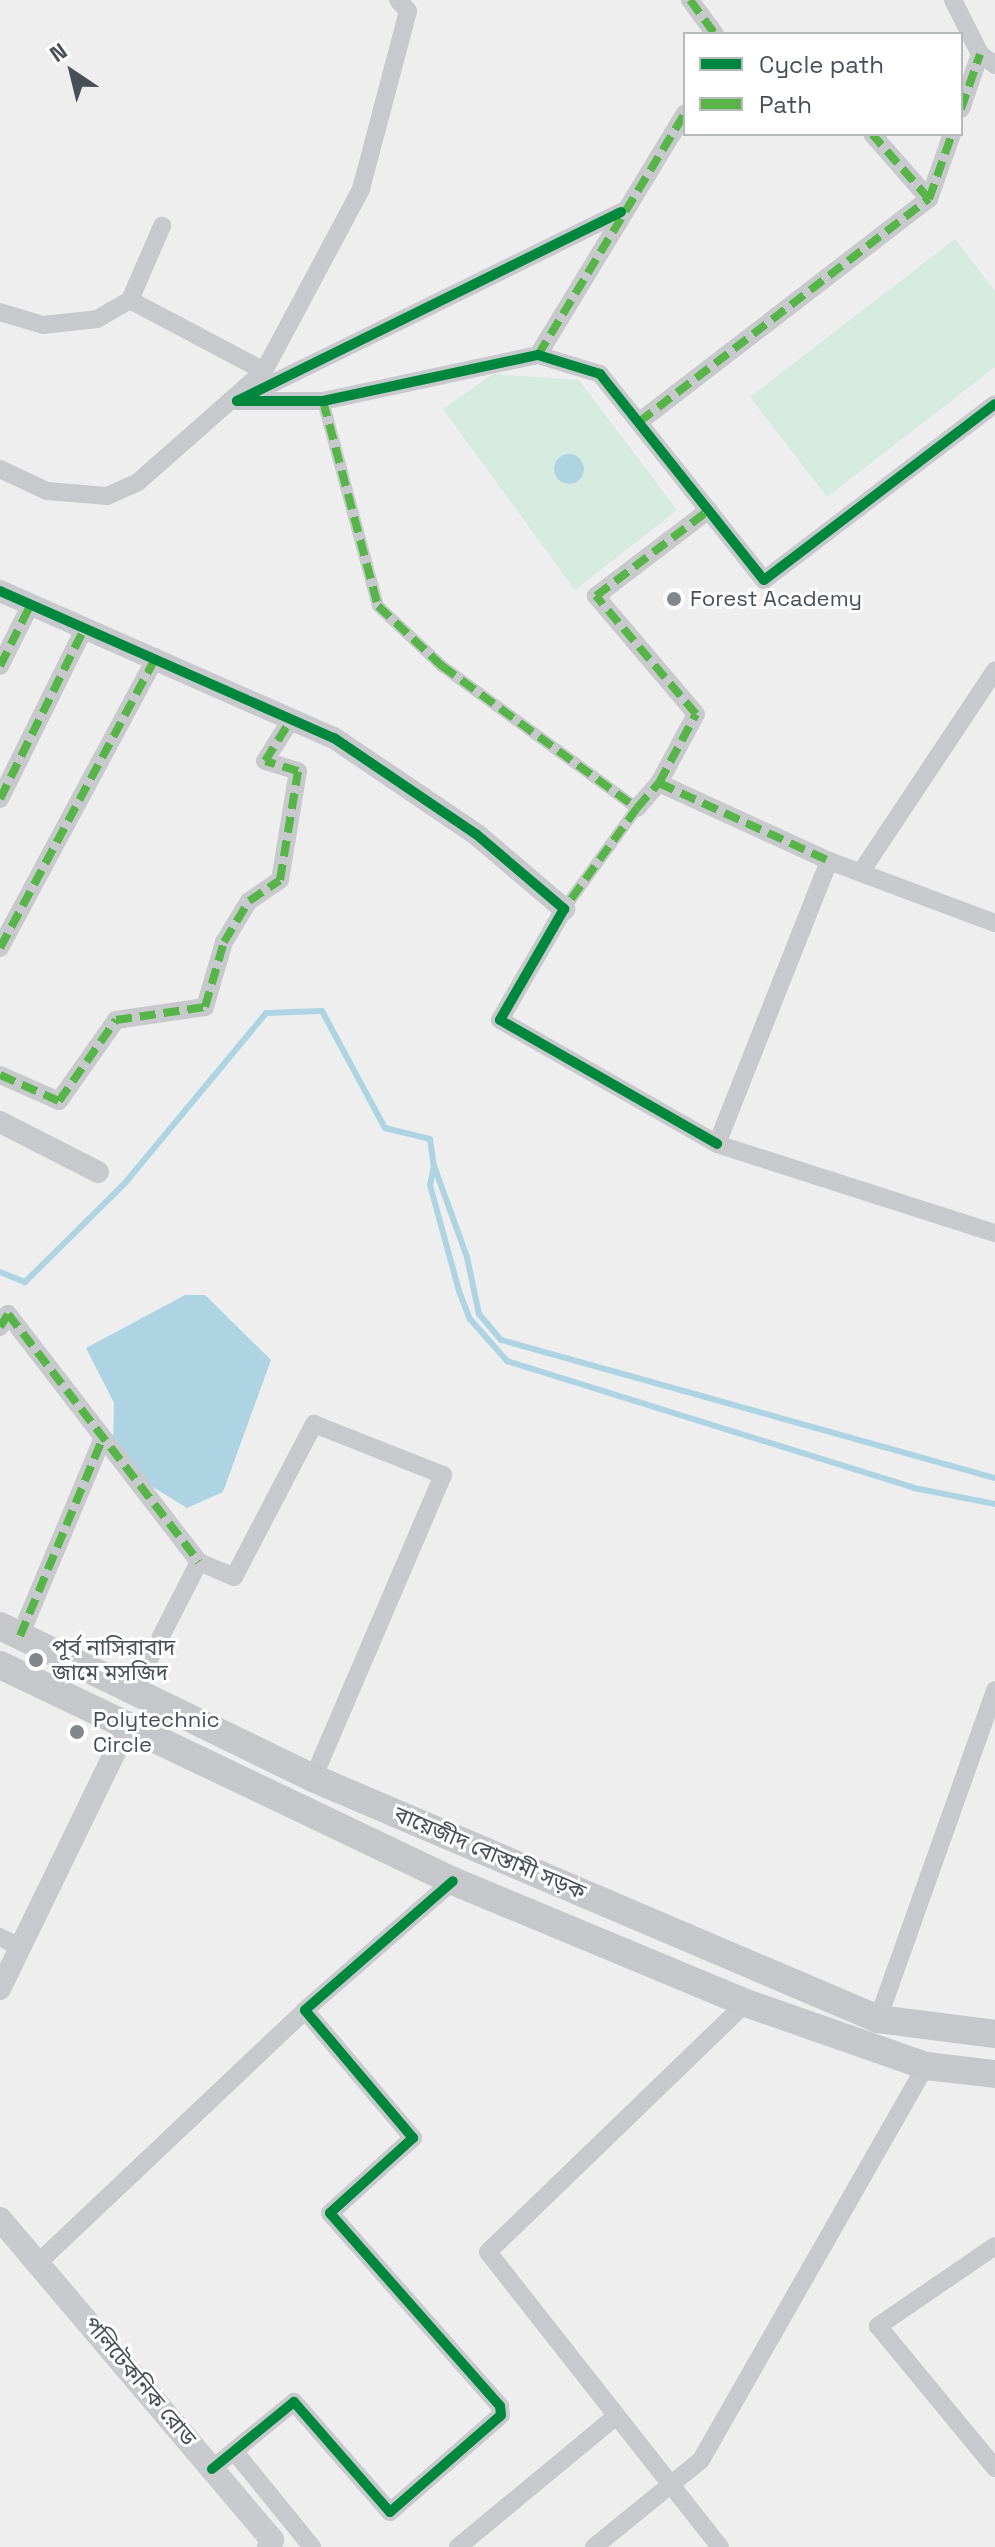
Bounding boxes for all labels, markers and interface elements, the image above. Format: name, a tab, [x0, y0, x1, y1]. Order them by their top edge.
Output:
north arrow	[32, 32, 112, 112]
legend	[683, 32, 963, 136]
text: N	[44, 37, 72, 68]
text: Cycle path	[759, 49, 884, 80]
text: Path	[759, 89, 812, 120]
place label: Forest Academy	[690, 586, 862, 612]
marker: Forest Academy	[665, 590, 683, 608]
place label: পূর্ব নাসিরাবাদ জামে মসজিদ	[52, 1634, 175, 1686]
marker: পূর্ব নাসিরাবাদ জামে মসজিদ	[27, 1651, 45, 1669]
place label: Polytechnic Circle	[93, 1706, 220, 1758]
marker: Polytechnic Circle	[68, 1723, 86, 1741]
street label: বায়েজীদ বোস্তামী সড়ক	[390, 1801, 590, 1905]
street label: পলিটেকনিক রোড	[78, 2311, 202, 2451]

